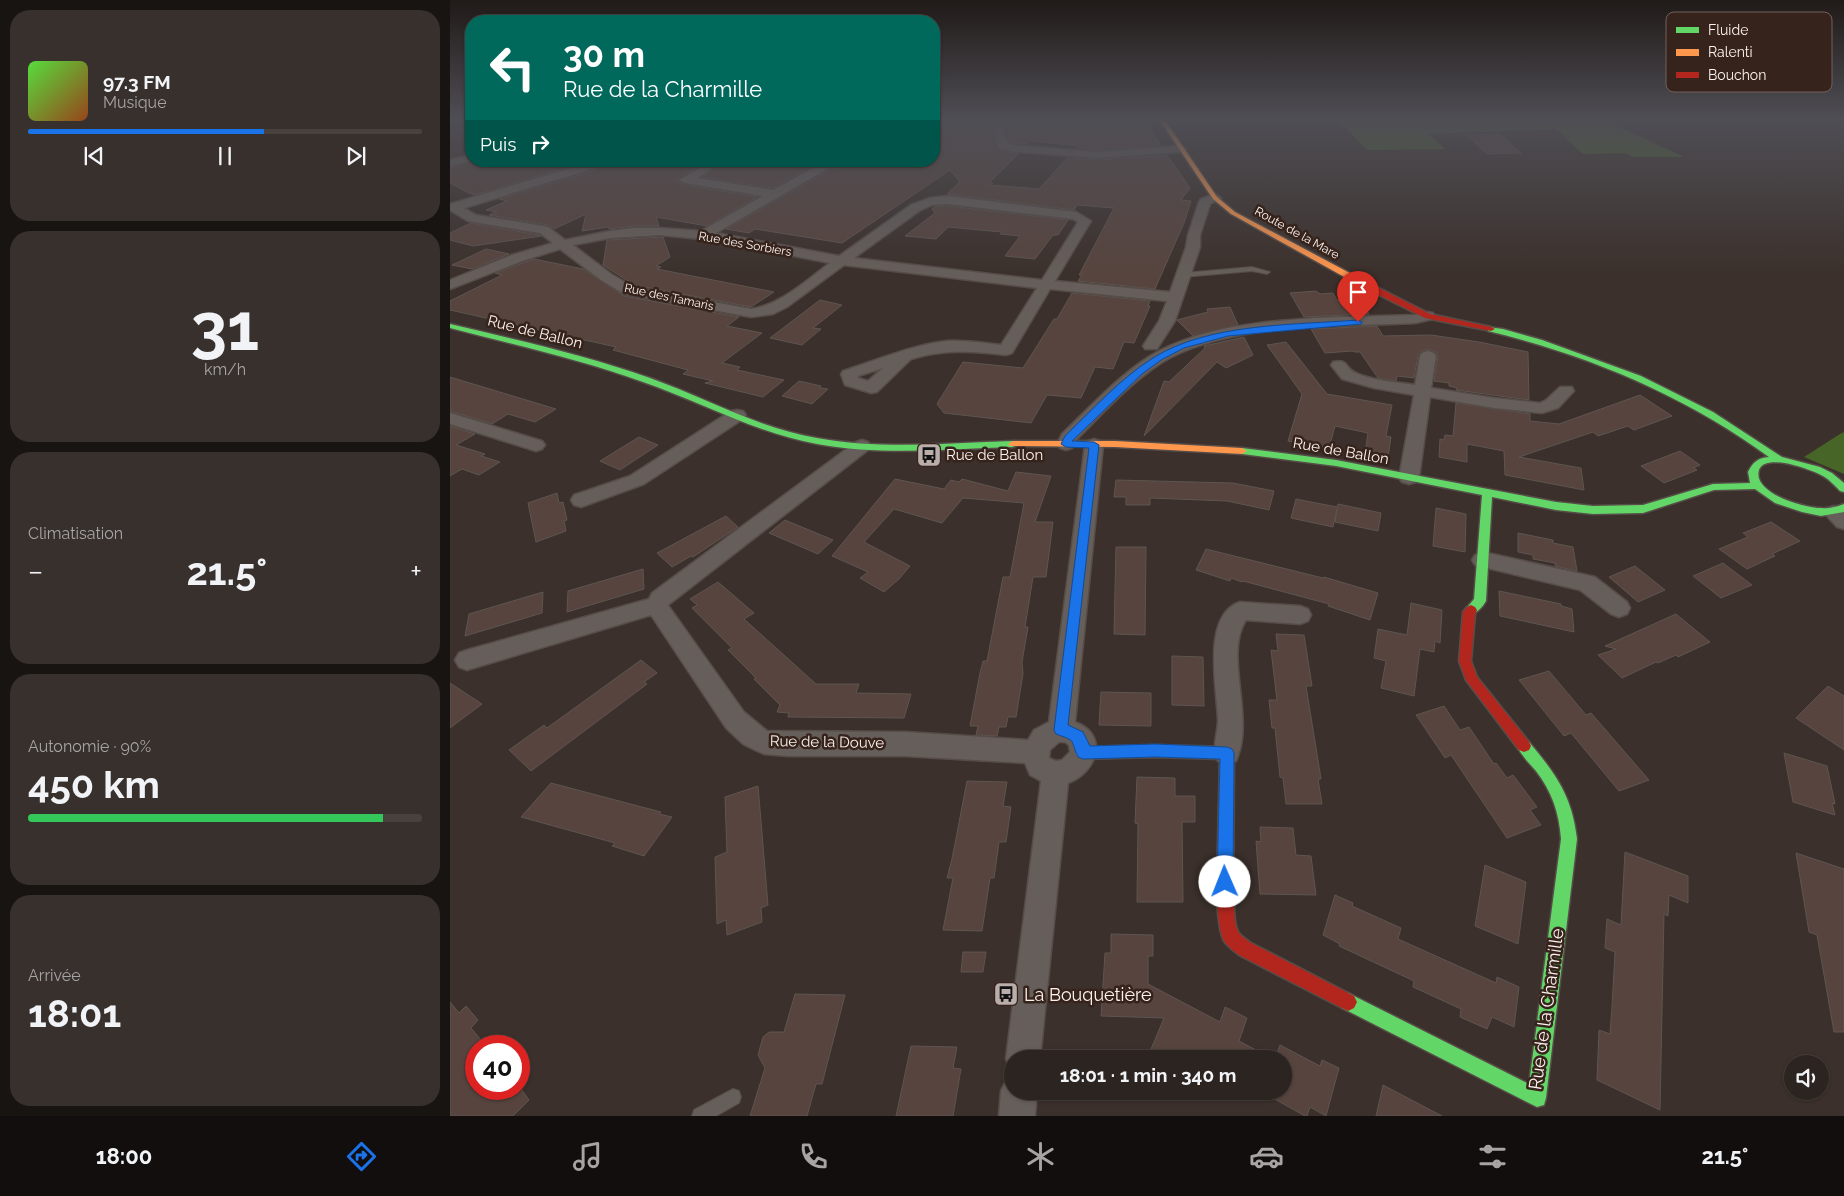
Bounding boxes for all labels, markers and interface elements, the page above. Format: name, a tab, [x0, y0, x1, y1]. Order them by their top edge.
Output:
legend	[1666, 12, 1832, 92]
text: Fluide	[1708, 22, 1748, 38]
text: 30 m	[563, 34, 645, 75]
icon: left	[480, 35, 545, 100]
text: Ralenti	[1708, 44, 1753, 60]
text: Bouchon	[1708, 67, 1766, 83]
text: 97.3 FM	[103, 71, 171, 93]
text: Rue de la Charmille	[563, 76, 762, 102]
text: Musique	[103, 93, 167, 112]
icon: right	[526, 130, 554, 158]
text: Puis	[480, 133, 516, 155]
icon: previous	[80, 142, 108, 170]
icon: pause	[211, 142, 239, 170]
icon: next	[342, 142, 370, 170]
street label: Route de la Mare	[1252, 204, 1342, 262]
street label: Rue des Sorbiers	[697, 229, 793, 259]
pin	[1337, 271, 1379, 322]
icon: arrive	[1344, 278, 1372, 306]
street label: Rue des Tamaris	[623, 281, 715, 313]
text: 31	[191, 289, 259, 365]
street label: Rue de Ballon	[486, 312, 584, 352]
text: km/h	[204, 360, 246, 379]
street label: Rue de Ballon	[1292, 434, 1390, 468]
bus stop icon: Rue de Ballon	[916, 442, 942, 468]
place label: Rue de Ballon	[946, 446, 1043, 464]
text: Climatisation	[28, 524, 123, 543]
text: 21.5°	[186, 549, 267, 594]
text: −	[28, 555, 43, 588]
text: +	[410, 555, 422, 588]
street label: Rue de la Douve	[770, 732, 885, 752]
text: Autonomie · 90%	[28, 737, 151, 756]
text: 450 km	[28, 762, 160, 807]
position arrow	[1198, 855, 1250, 907]
street label: Rue de la Charmille	[1524, 926, 1568, 1091]
text: Arrivée	[28, 966, 81, 985]
bus stop icon: La Bouquetière	[993, 981, 1019, 1007]
place label: La Bouquetière	[1024, 984, 1152, 1005]
text: 18:01	[28, 991, 121, 1036]
speed limit sign: 40	[465, 1035, 530, 1100]
map controls	[1784, 1055, 1829, 1100]
button: sound	[1784, 1055, 1829, 1100]
text: 18:01 · 1 min · 340 m	[1060, 1064, 1236, 1086]
icon: directions	[344, 1139, 379, 1174]
icon: music	[570, 1139, 605, 1174]
icon: phone	[796, 1139, 831, 1174]
icon: climate	[1023, 1139, 1058, 1174]
icon: car	[1249, 1139, 1284, 1174]
icon: filters	[1475, 1139, 1510, 1174]
text: 18:00	[96, 1143, 152, 1169]
text: 21.5°	[1702, 1143, 1748, 1169]

